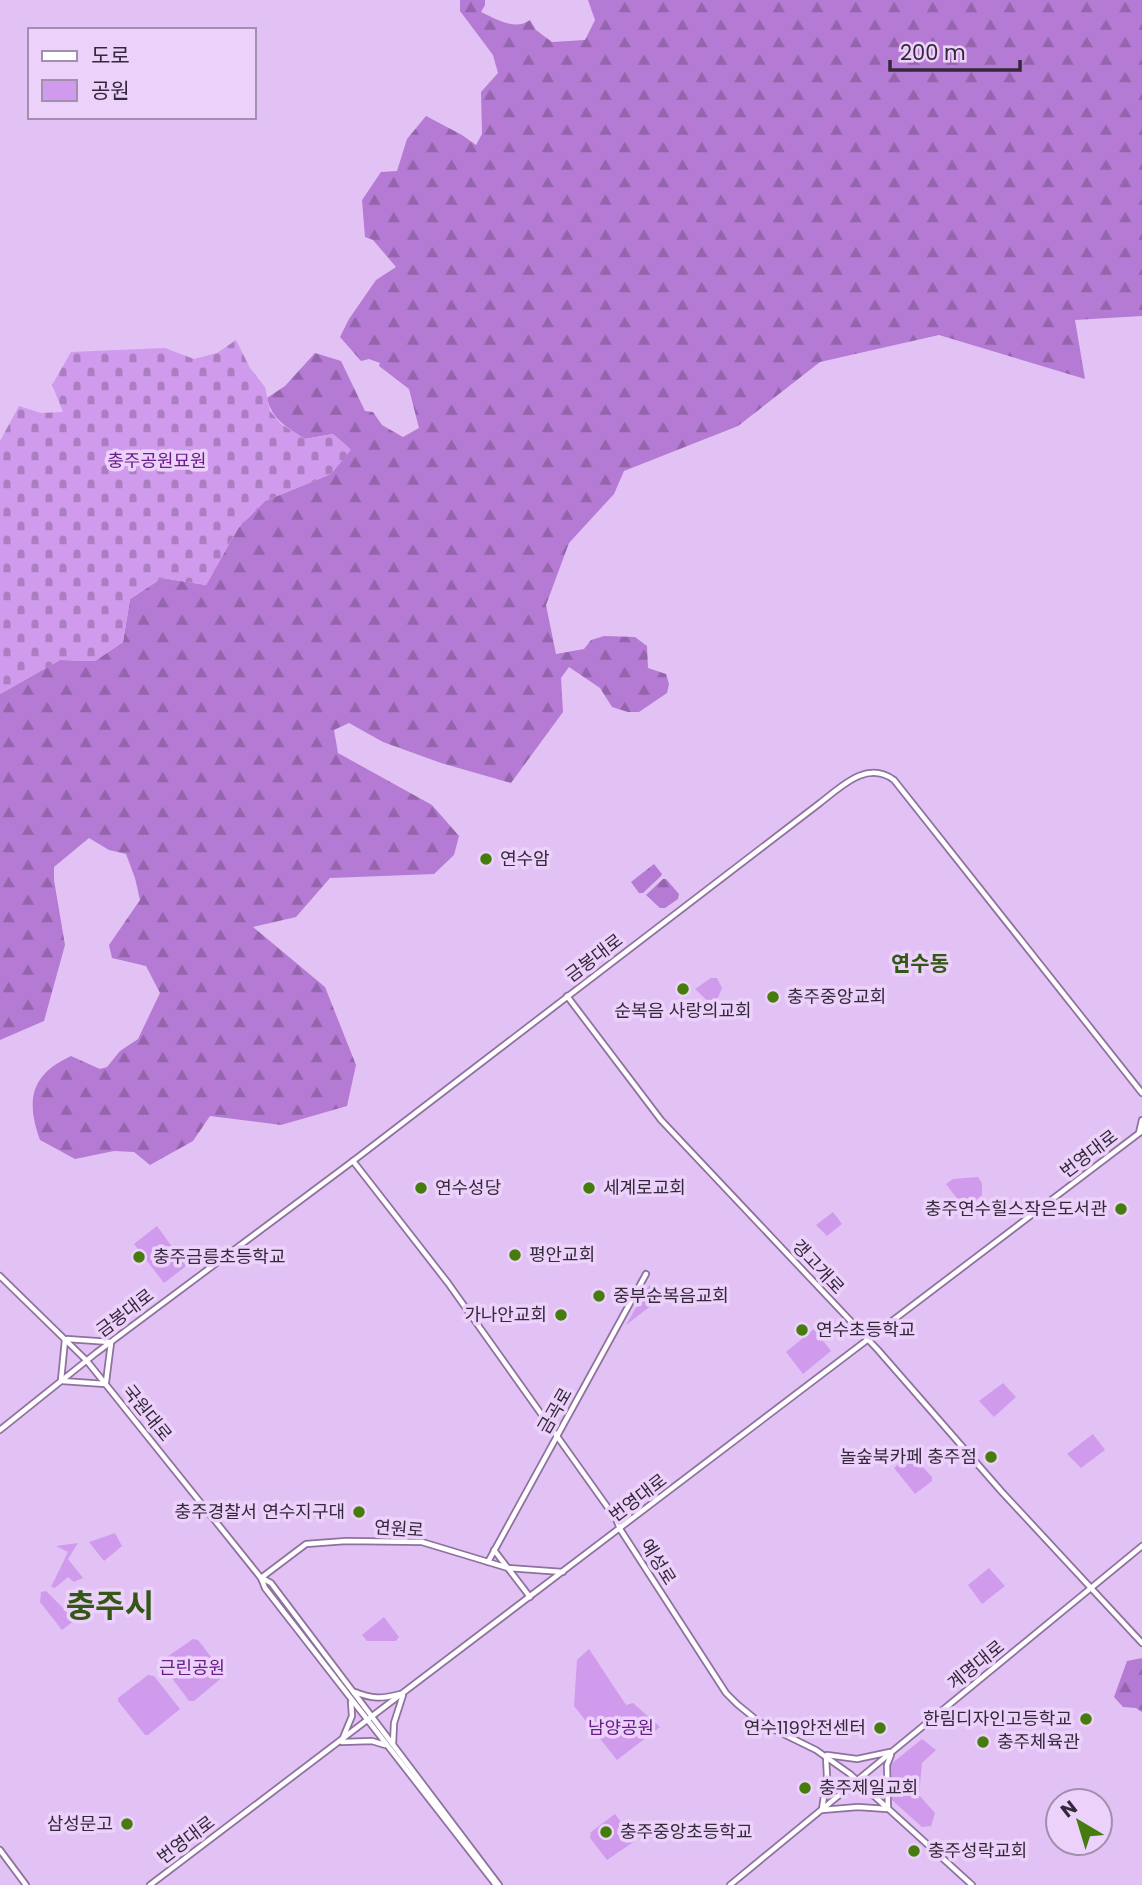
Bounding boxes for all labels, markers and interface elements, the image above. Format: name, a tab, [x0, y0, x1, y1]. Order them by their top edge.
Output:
legend	[28, 28, 256, 119]
scale bar	[890, 28, 1020, 72]
text: 200 m	[900, 38, 966, 67]
text: 도로	[91, 41, 130, 70]
text: 공원	[91, 76, 130, 105]
park label: 충주공원묘원	[107, 448, 207, 473]
place label: 연수암	[500, 846, 550, 871]
marker: 연수암	[478, 851, 494, 867]
street label: 금봉대로	[560, 928, 628, 988]
district label: 연수동	[891, 949, 949, 978]
marker: 순복음 사랑의교회	[675, 981, 691, 997]
place label: 충주중앙교회	[787, 984, 886, 1009]
marker: 충주중앙교회	[765, 989, 781, 1005]
place label: 순복음 사랑의교회	[614, 998, 752, 1023]
street label: 번영대로	[1055, 1124, 1123, 1184]
place label: 연수성당	[435, 1175, 501, 1200]
place label: 세계로교회	[603, 1175, 686, 1200]
marker: 연수성당	[413, 1180, 429, 1196]
marker: 세계로교회	[581, 1180, 597, 1196]
place label: 충주연수힐스작은도서관	[925, 1196, 1107, 1221]
marker: 충주연수힐스작은도서관	[1113, 1201, 1129, 1217]
street label: 갱고개로	[787, 1234, 850, 1299]
place label: 평안교회	[529, 1242, 595, 1267]
place label: 충주금릉초등학교	[153, 1244, 285, 1269]
marker: 평안교회	[507, 1247, 523, 1263]
marker: 충주금릉초등학교	[131, 1249, 147, 1265]
street label: 금봉대로	[91, 1283, 159, 1343]
place label: 중부순복음교회	[613, 1283, 729, 1308]
marker: 중부순복음교회	[591, 1288, 607, 1304]
place label: 가나안교회	[464, 1302, 547, 1327]
marker: 가나안교회	[553, 1307, 569, 1323]
place label: 연수초등학교	[816, 1317, 915, 1342]
marker: 연수초등학교	[794, 1322, 810, 1338]
street label: 국원대로	[117, 1379, 178, 1446]
street label: 금곡로	[531, 1383, 578, 1439]
place label: 놀숲북카페 충주점	[840, 1444, 977, 1469]
marker: 놀숲북카페 충주점	[983, 1449, 999, 1465]
street label: 번영대로	[604, 1468, 672, 1528]
place label: 충주경찰서 연수지구대	[175, 1499, 345, 1524]
marker: 충주경찰서 연수지구대	[351, 1504, 367, 1520]
street label: 연원로	[373, 1514, 425, 1543]
street label: 예성로	[635, 1534, 682, 1589]
district label: 충주시	[66, 1583, 154, 1628]
street label: 계명대로	[942, 1634, 1009, 1695]
park label: 근린공원	[159, 1655, 225, 1680]
place label: 한림디자인고등학교	[923, 1706, 1072, 1731]
marker: 한림디자인고등학교	[1078, 1711, 1094, 1727]
park label: 남양공원	[588, 1715, 654, 1740]
place label: 연수119안전센터	[744, 1715, 866, 1740]
marker: 연수119안전센터	[872, 1720, 888, 1736]
place label: 충주체육관	[997, 1729, 1080, 1754]
marker: 충주체육관	[975, 1734, 991, 1750]
place label: 충주제일교회	[819, 1775, 918, 1800]
marker: 충주제일교회	[797, 1780, 813, 1796]
north arrow	[1044, 1787, 1114, 1857]
text: N	[1055, 1794, 1083, 1824]
street label: 번영대로	[152, 1810, 220, 1870]
place label: 삼성문고	[47, 1811, 113, 1836]
marker: 삼성문고	[119, 1816, 135, 1832]
place label: 충주중앙초등학교	[620, 1819, 752, 1844]
marker: 충주중앙초등학교	[598, 1824, 614, 1840]
place label: 충주성락교회	[928, 1838, 1027, 1863]
marker: 충주성락교회	[906, 1843, 922, 1859]

